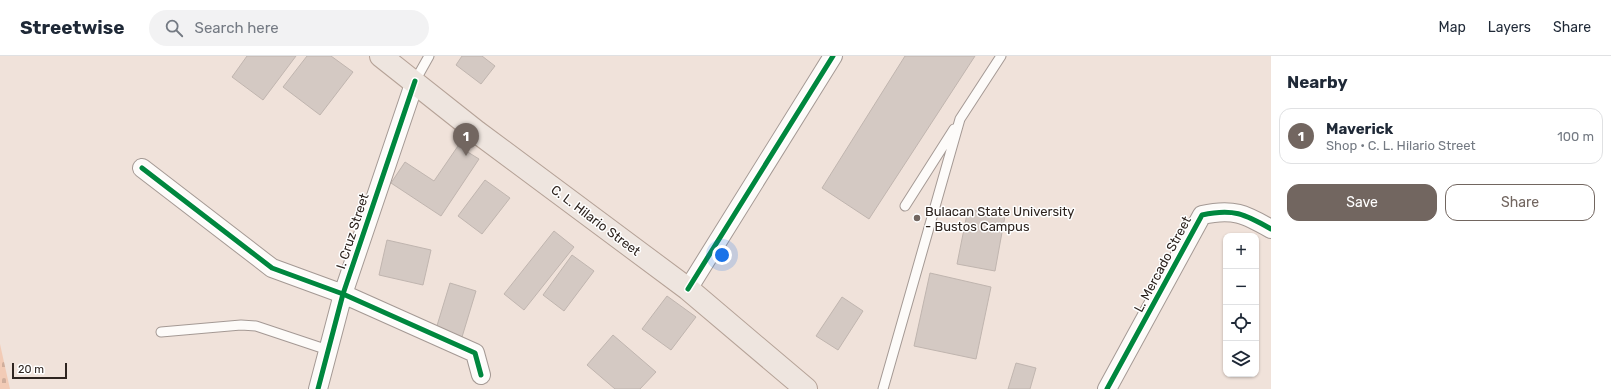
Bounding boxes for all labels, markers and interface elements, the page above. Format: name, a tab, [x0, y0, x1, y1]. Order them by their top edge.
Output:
search box	[149, 10, 429, 46]
text: Streetwise	[20, 16, 125, 39]
icon: search	[163, 17, 185, 39]
text: Search here	[195, 19, 279, 37]
text: Map	[1439, 19, 1466, 36]
text: Layers	[1488, 19, 1531, 36]
text: Share	[1553, 19, 1591, 36]
text: Nearby	[1287, 72, 1348, 92]
text: Maverick	[1326, 120, 1393, 138]
pin: 1	[453, 123, 479, 156]
text: 1	[1298, 129, 1304, 144]
text: 100 m	[1557, 129, 1594, 144]
text: Shop · C. L. Hilario Street	[1326, 138, 1476, 153]
street label: C. L. Hilario Street	[548, 182, 643, 259]
button: Save	[1287, 184, 1437, 221]
button: Share	[1445, 184, 1595, 221]
street label: I. Cruz Street	[333, 191, 372, 271]
place label: Bulacan State University - Bustos Campus	[925, 204, 1074, 234]
marker: Bulacan State University - Bustos Campus	[912, 213, 922, 223]
street label: L. Mercado Street	[1131, 214, 1194, 315]
map controls	[1223, 233, 1259, 377]
button: +	[1223, 233, 1259, 269]
your location	[712, 245, 732, 265]
button: −	[1223, 269, 1259, 305]
button: locate	[1223, 305, 1259, 341]
button: layers	[1223, 341, 1259, 377]
scale bar	[12, 361, 67, 380]
text: 20 m	[18, 363, 44, 376]

